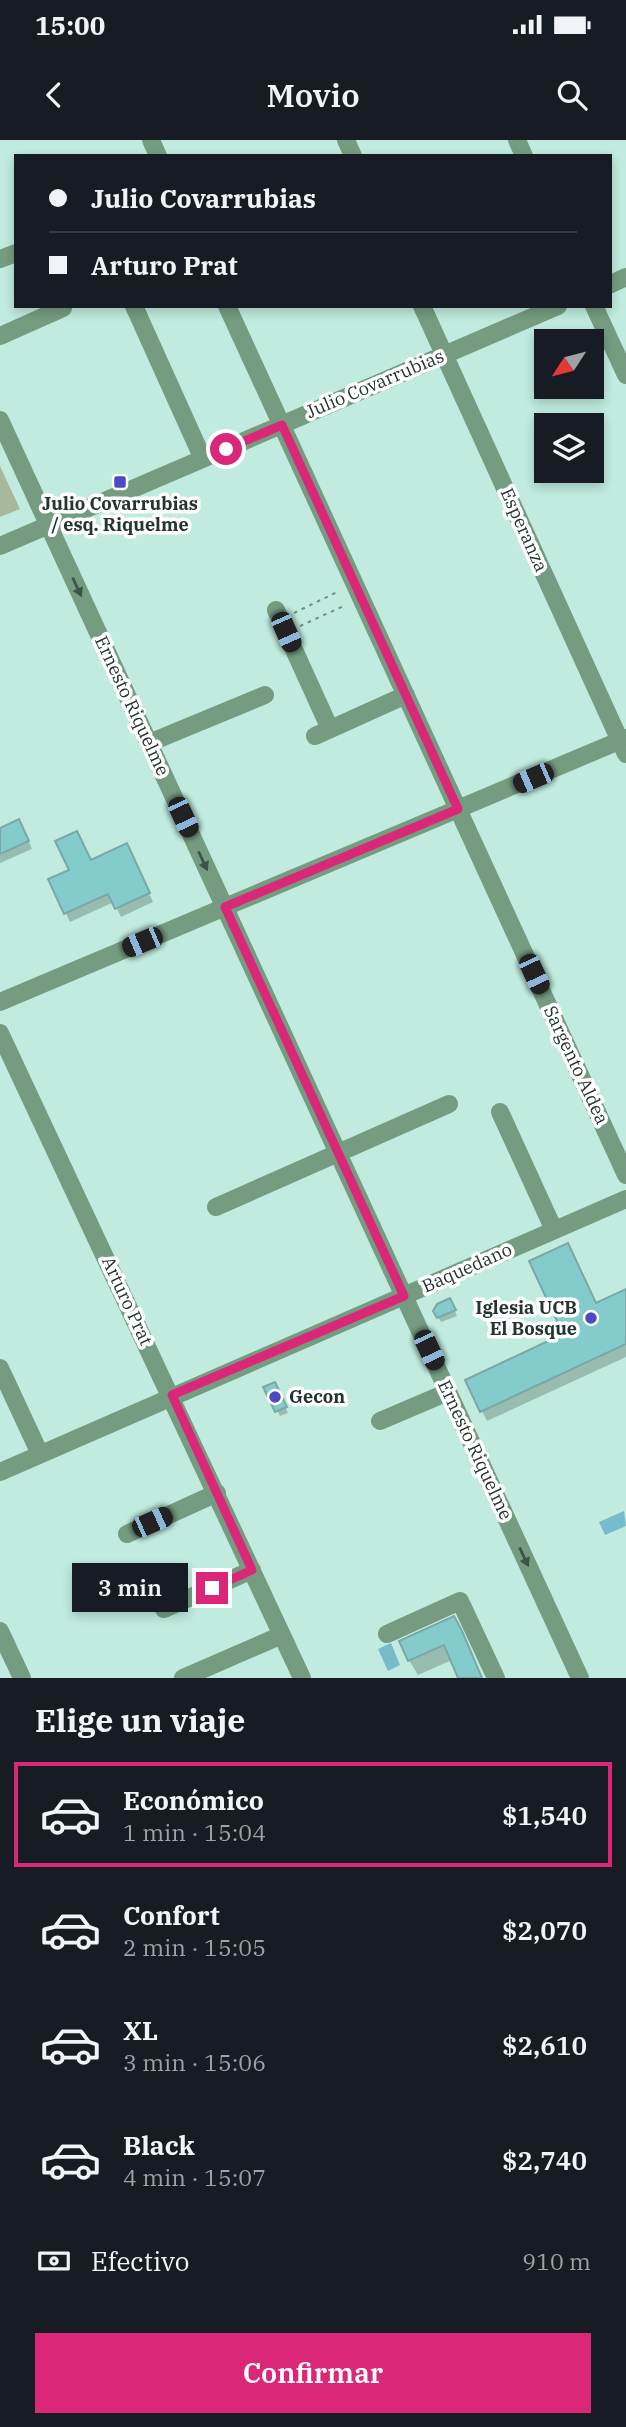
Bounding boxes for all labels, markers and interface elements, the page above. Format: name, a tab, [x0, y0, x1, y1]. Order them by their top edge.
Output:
text: 15:00	[35, 8, 105, 42]
text: Movio	[266, 74, 360, 116]
icon: back	[35, 76, 73, 114]
icon: search	[553, 76, 591, 114]
text: Julio Covarrubias	[91, 181, 316, 215]
text: Arturo Prat	[91, 248, 238, 282]
north arrow	[534, 329, 604, 399]
map controls	[534, 329, 604, 483]
street label: Julio Covarrubias	[302, 344, 447, 423]
button: layers	[534, 413, 604, 483]
route start	[210, 433, 242, 465]
marker: Julio Covarrubias / esq. Riquelme	[112, 474, 128, 490]
street label: Esperanza	[496, 484, 553, 575]
place label: Julio Covarrubias / esq. Riquelme	[42, 492, 198, 536]
one-way arrow	[71, 577, 83, 597]
car	[268, 609, 305, 655]
street label: Ernesto Riquelme	[90, 632, 175, 779]
car	[510, 760, 557, 796]
car	[165, 794, 202, 840]
one-way arrow	[197, 851, 209, 871]
car	[119, 924, 166, 960]
car	[516, 951, 553, 997]
street label: Sargento Aldea	[539, 1002, 614, 1128]
street label: Baquedano	[418, 1238, 515, 1298]
street label: Arturo Prat	[97, 1253, 158, 1349]
place label: Iglesia UCB El Bosque	[475, 1296, 577, 1340]
marker: Iglesia UCB El Bosque	[583, 1310, 599, 1326]
car	[411, 1327, 448, 1373]
street label: Ernesto Riquelme	[433, 1376, 518, 1523]
place label: Gecon	[289, 1385, 345, 1408]
marker: Gecon	[267, 1389, 283, 1405]
car	[129, 1504, 176, 1540]
one-way arrow	[518, 1547, 530, 1567]
callout: 3 min	[72, 1564, 188, 1612]
text: 3 min	[98, 1572, 162, 1602]
route end	[196, 1572, 228, 1604]
text: Elige un viaje	[35, 1699, 245, 1741]
icon: car	[39, 1783, 102, 1846]
text: Económico	[123, 1783, 264, 1817]
text: $1,540	[502, 1798, 587, 1832]
text: 1 min · 15:04	[123, 1817, 266, 1847]
icon: car	[39, 1898, 102, 1961]
text: Confort	[123, 1898, 220, 1932]
text: $2,070	[502, 1913, 587, 1947]
text: 2 min · 15:05	[123, 1932, 266, 1962]
icon: car	[39, 2013, 102, 2076]
text: XL	[123, 2013, 158, 2047]
text: $2,610	[502, 2028, 587, 2062]
text: 3 min · 15:06	[123, 2047, 266, 2077]
icon: car	[39, 2128, 102, 2191]
text: Black	[123, 2128, 195, 2162]
text: $2,740	[502, 2143, 587, 2177]
text: 4 min · 15:07	[123, 2162, 266, 2192]
icon: cash	[35, 2242, 73, 2280]
text: Efectivo	[91, 2244, 189, 2278]
text: 910 m	[522, 2246, 591, 2276]
button: Confirmar	[35, 2333, 591, 2413]

